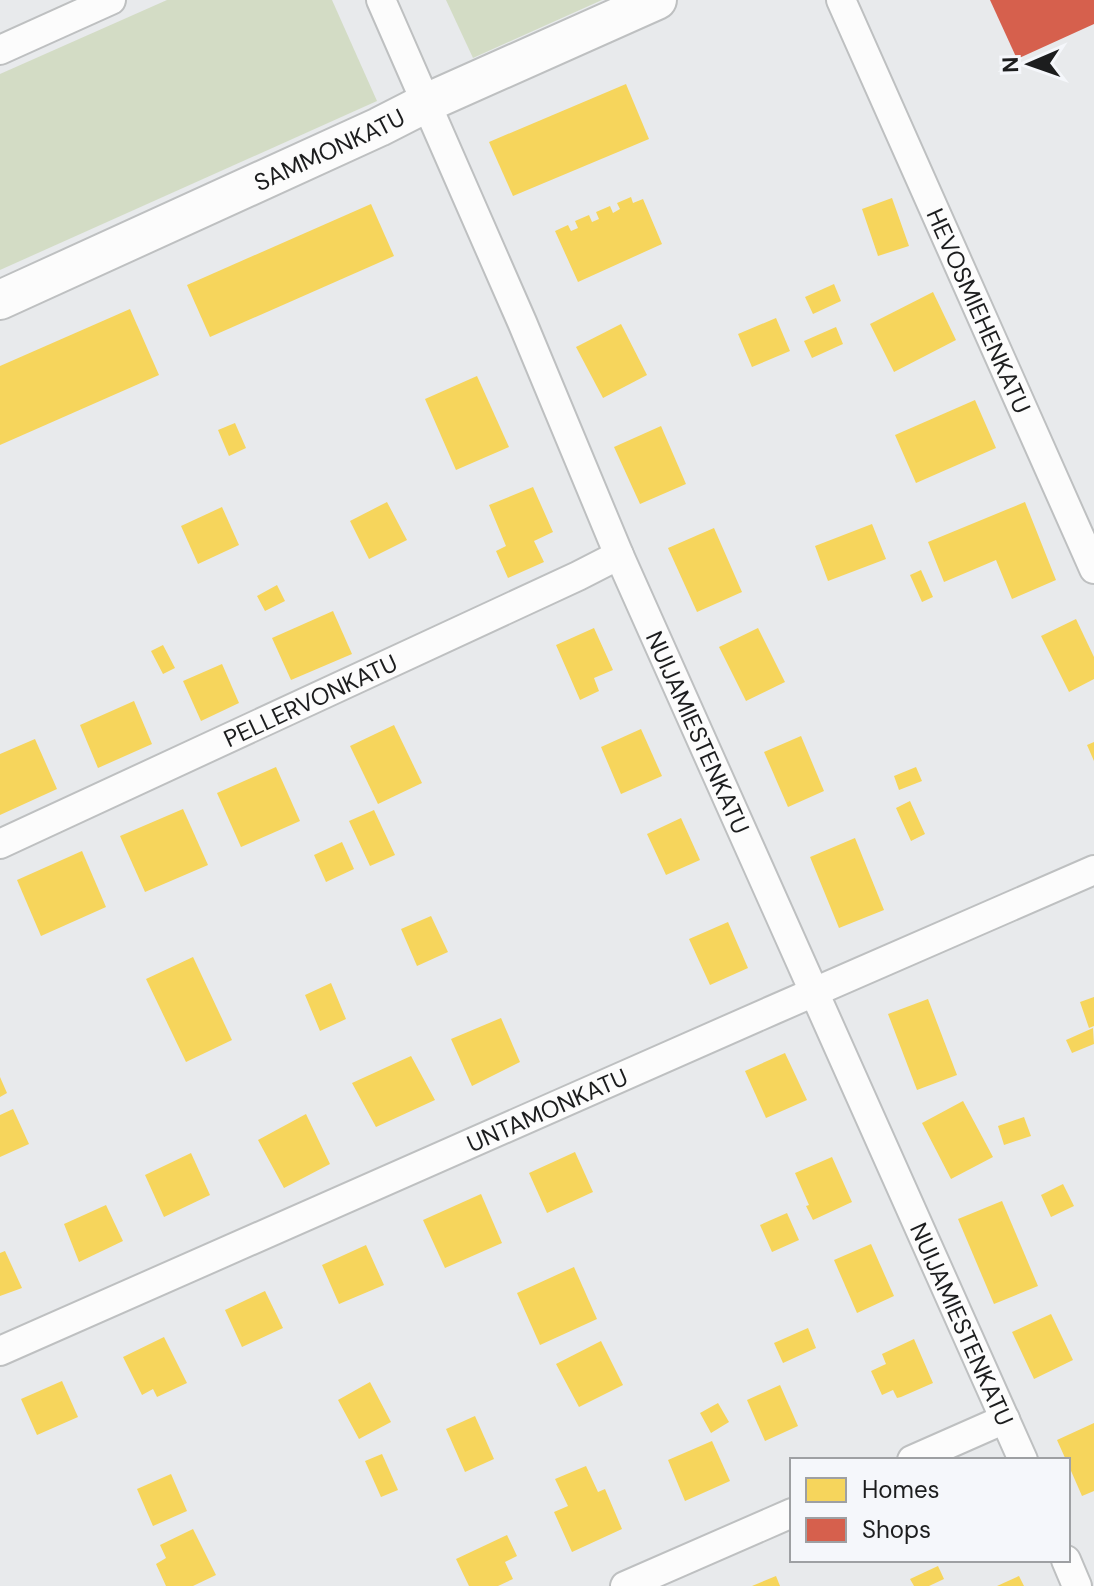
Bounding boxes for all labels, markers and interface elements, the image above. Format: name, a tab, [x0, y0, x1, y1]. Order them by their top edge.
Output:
north arrow	[990, 24, 1070, 104]
text: N	[996, 56, 1025, 73]
street label: SAMMONKATU	[249, 101, 410, 198]
street label: HEVOSMIEHENKATU	[920, 203, 1038, 418]
street label: NUIJAMIESTENKATU	[639, 626, 757, 839]
street label: PELLERVONKATU	[219, 647, 402, 754]
street label: UNTAMONKATU	[462, 1061, 632, 1159]
street label: NUIJAMIESTENKATU	[903, 1218, 1021, 1430]
legend	[790, 1458, 1070, 1562]
text: Homes	[862, 1474, 940, 1505]
text: Shops	[862, 1514, 931, 1545]

